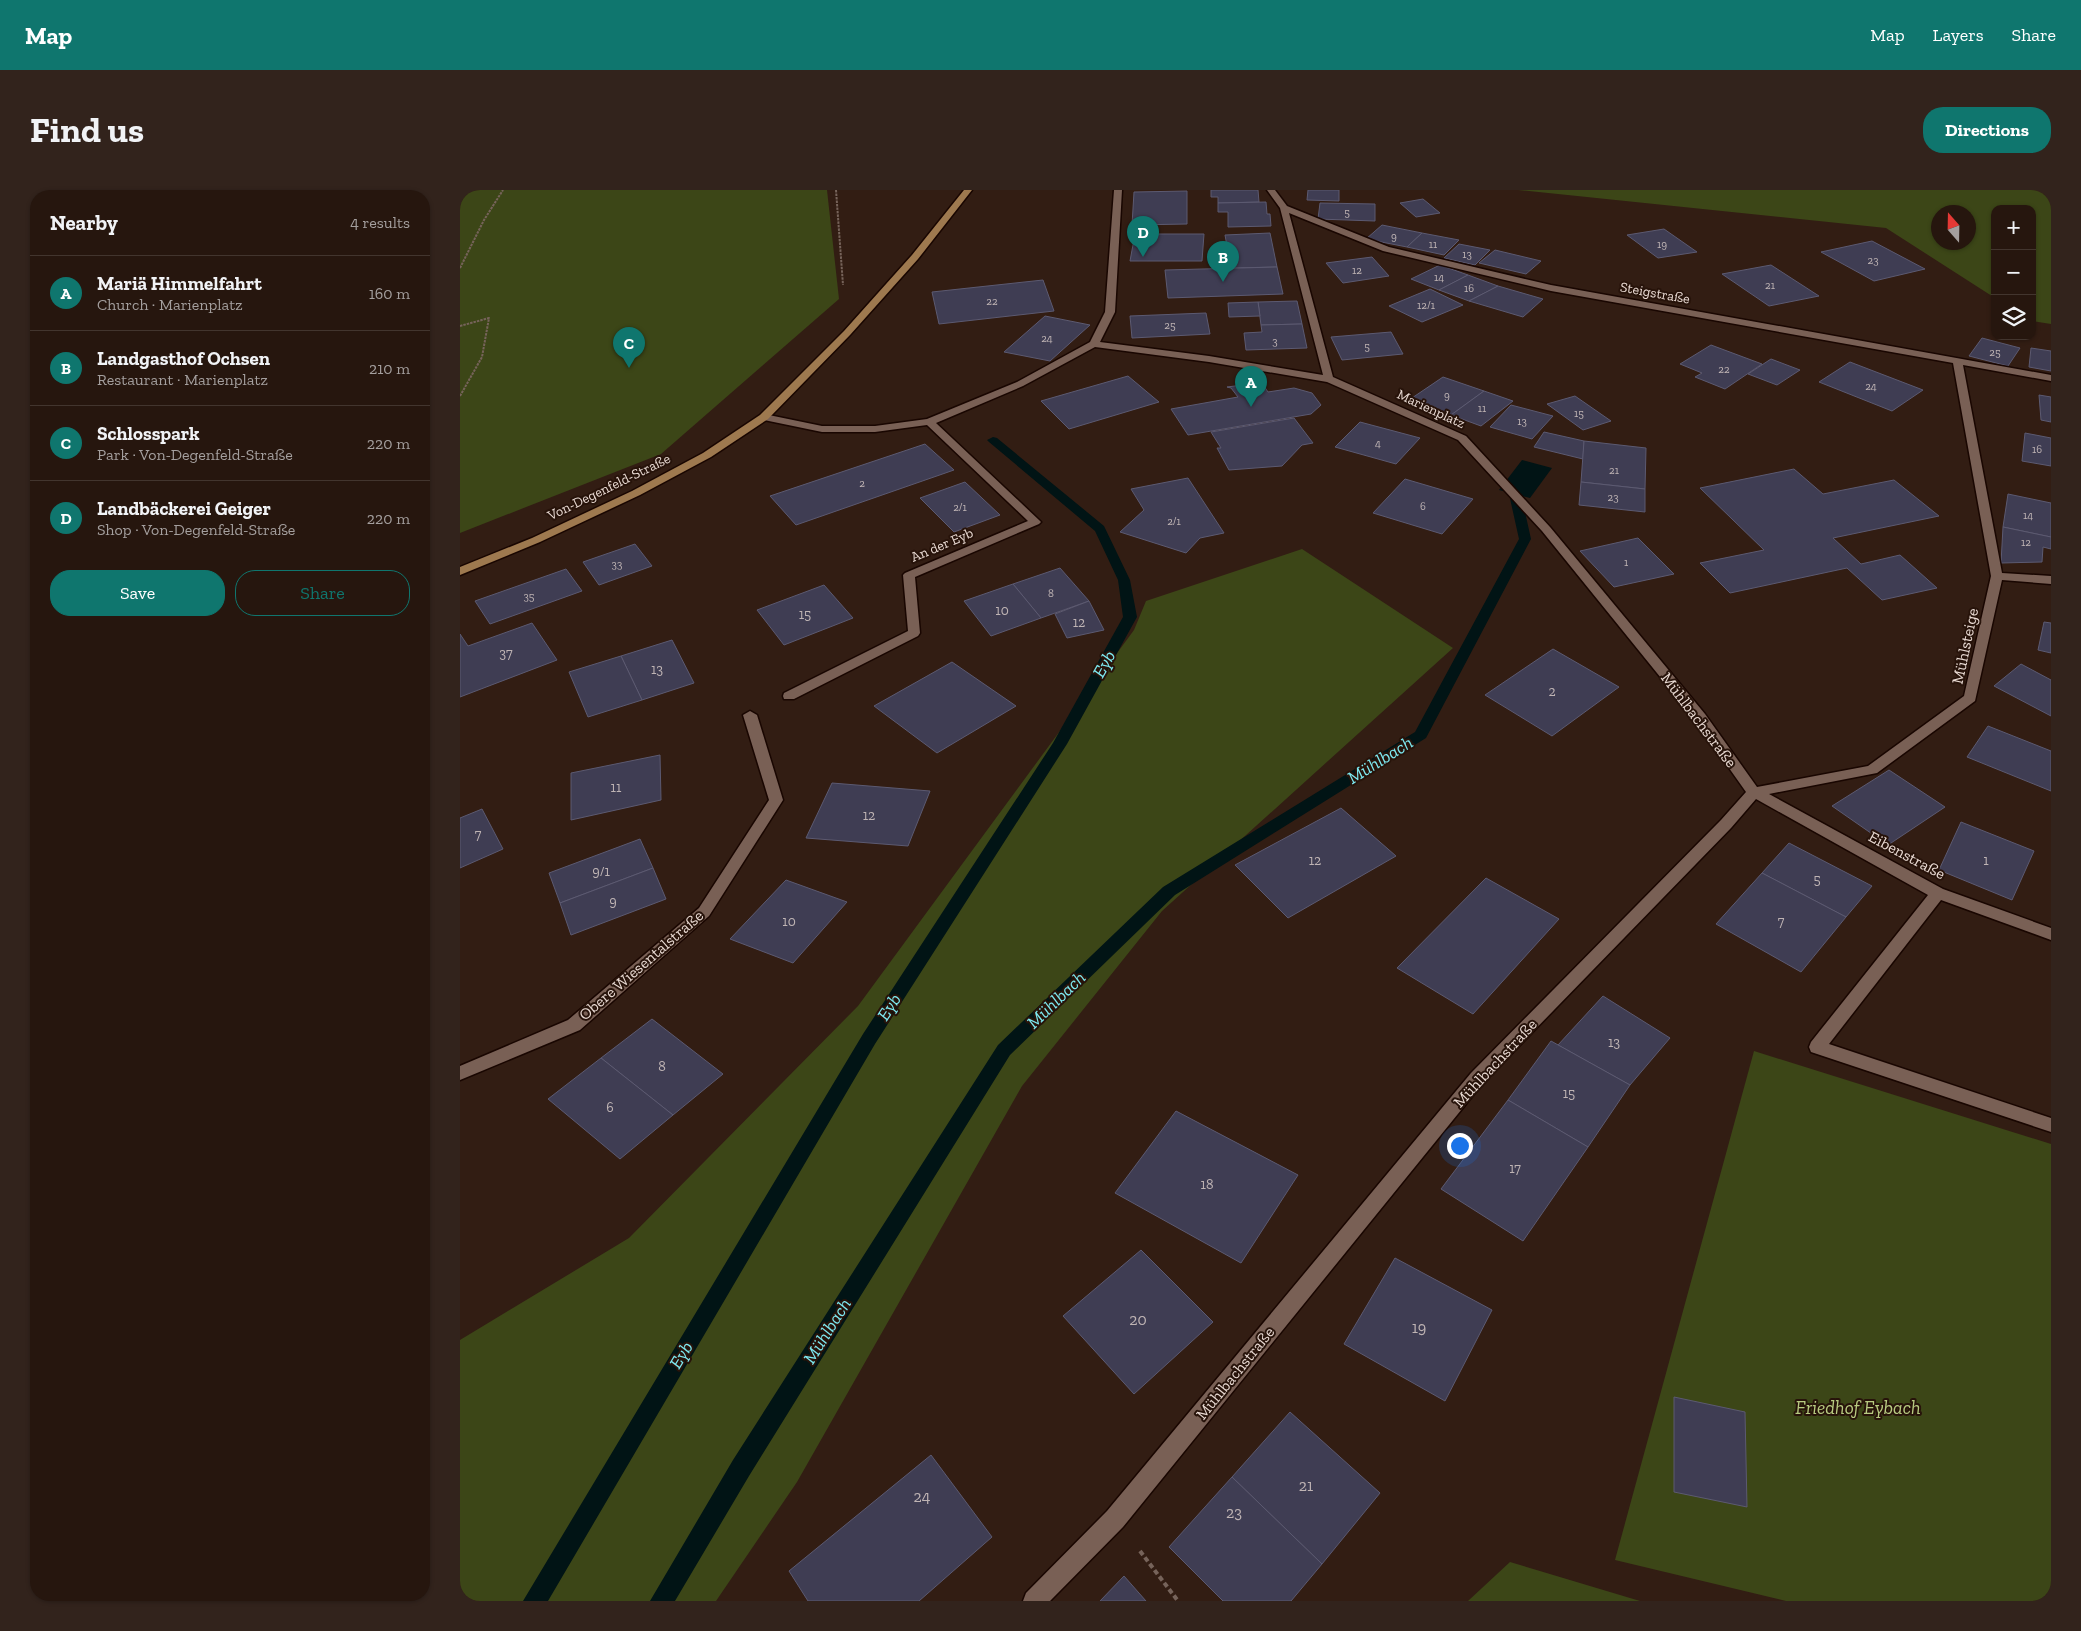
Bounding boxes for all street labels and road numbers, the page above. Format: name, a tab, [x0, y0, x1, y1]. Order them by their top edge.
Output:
street label: Steigstraße	[1619, 279, 1692, 308]
street label: Marienplatz	[1394, 386, 1468, 432]
street label: Von-Degenfeld-Straße	[544, 450, 674, 525]
street label: An der Eyb	[908, 524, 976, 566]
street label: Mühlsteige	[1948, 606, 1982, 686]
street label: Mühlbachstraße	[1657, 669, 1741, 771]
street label: Eibenstraße	[1865, 827, 1949, 883]
street label: Obere Wiesentalstraße	[575, 906, 707, 1024]
street label: Mühlbachstraße	[1449, 1015, 1541, 1111]
street label: Mühlbachstraße	[1192, 1323, 1278, 1423]

